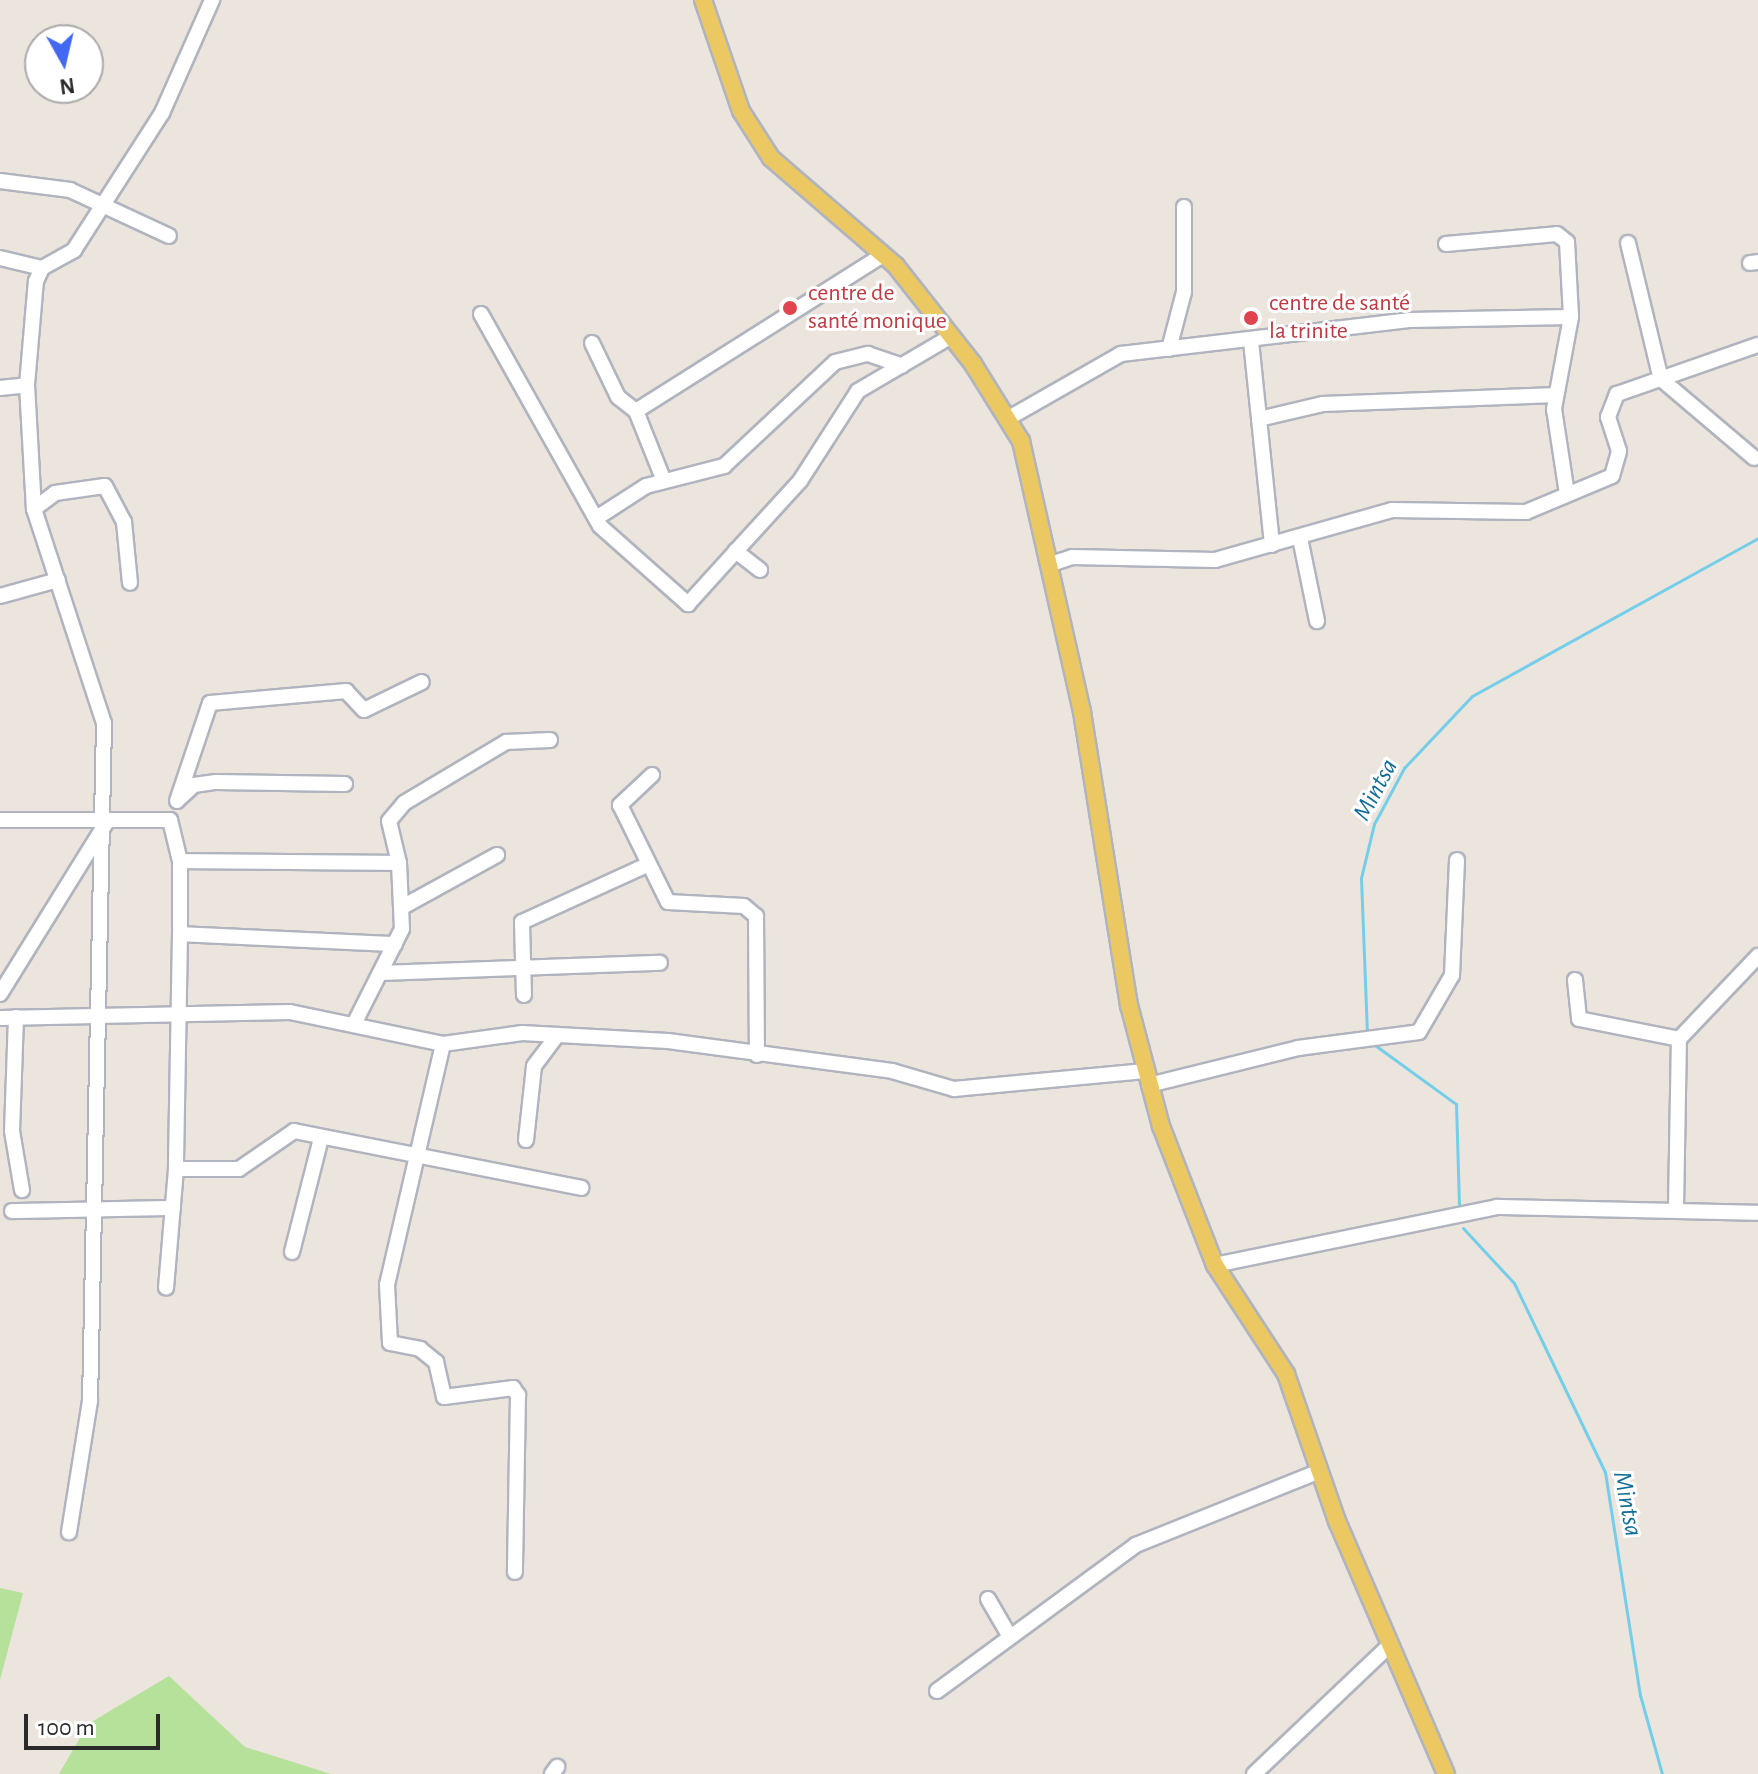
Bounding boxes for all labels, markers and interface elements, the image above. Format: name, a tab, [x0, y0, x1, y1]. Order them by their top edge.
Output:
north arrow	[24, 24, 104, 104]
text: N	[58, 74, 76, 98]
place label: centre de santé monique	[808, 280, 947, 336]
place label: centre de santé la trinite	[1269, 290, 1410, 346]
marker: centre de santé monique	[779, 297, 801, 319]
marker: centre de santé la trinite	[1240, 307, 1262, 329]
water label: Mintsa	[1347, 754, 1405, 826]
water label: Mintsa	[1605, 1469, 1649, 1539]
scale bar	[28, 1698, 164, 1748]
text: 100 m	[38, 1716, 95, 1740]

